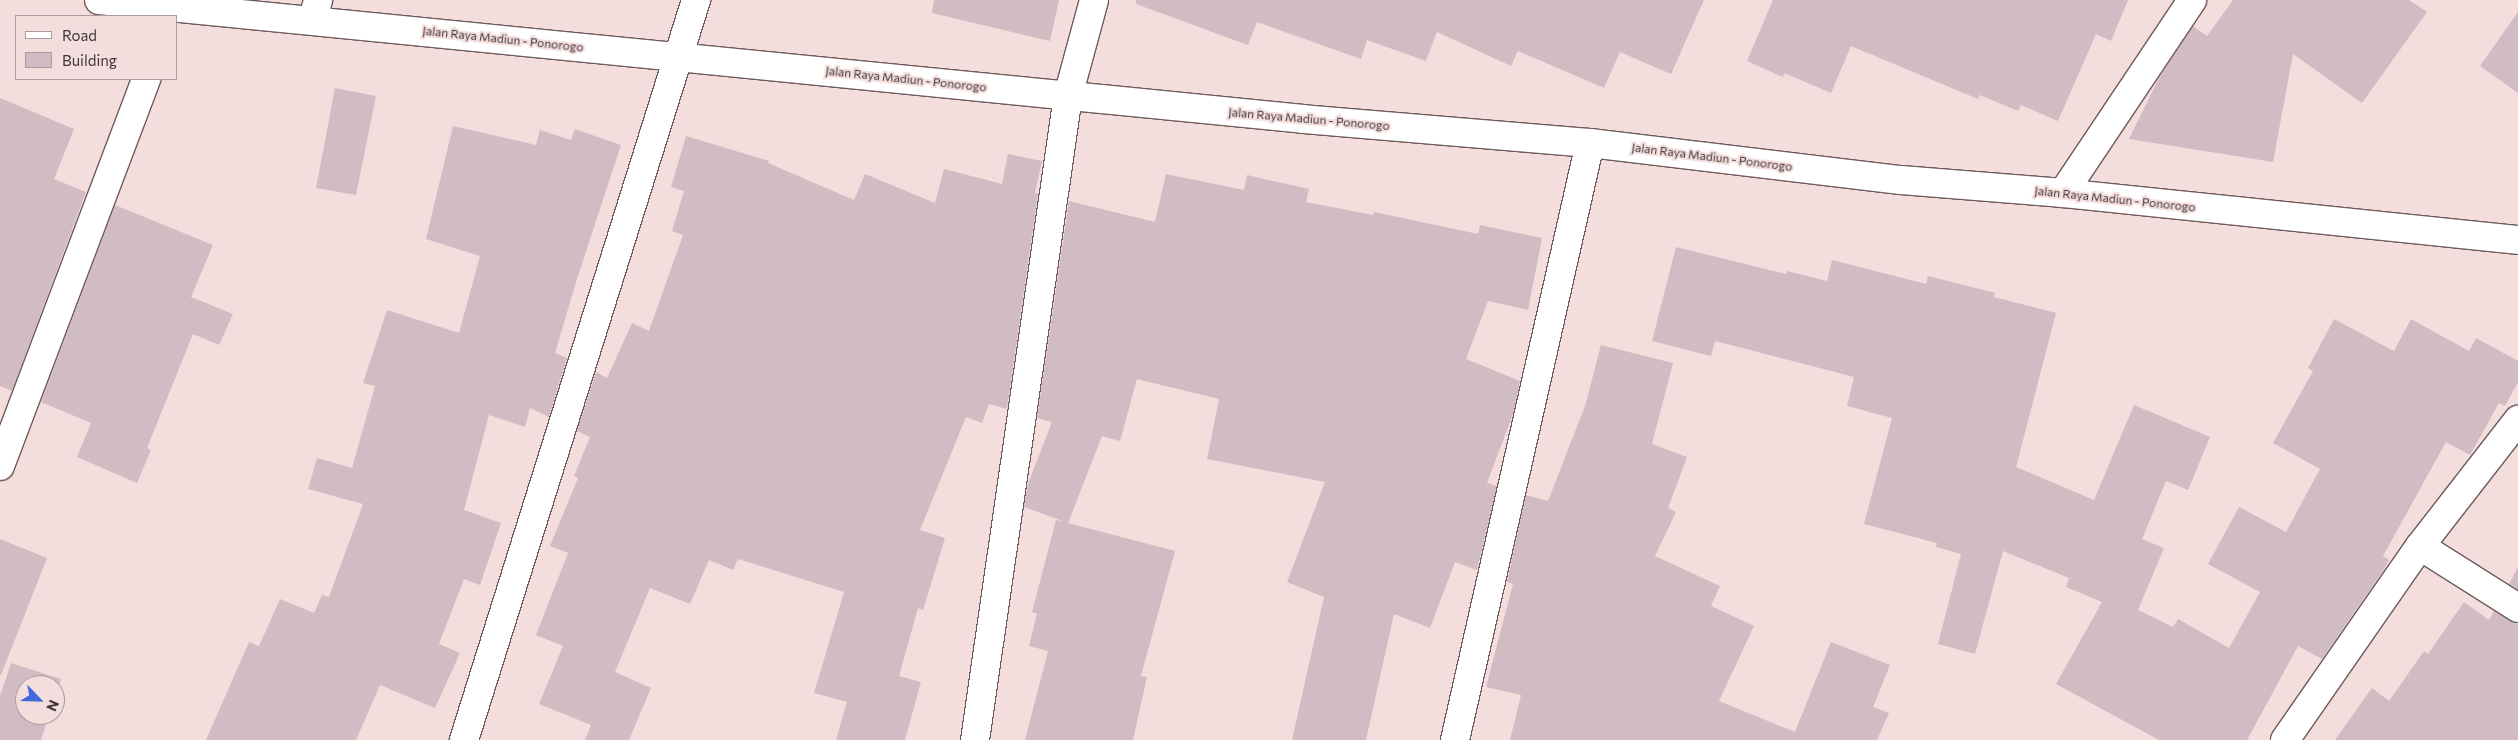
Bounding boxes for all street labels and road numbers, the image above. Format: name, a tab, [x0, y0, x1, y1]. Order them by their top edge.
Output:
street label: Jalan Raya Madiun - Ponorogo	[422, 23, 584, 55]
street label: Jalan Raya Madiun - Ponorogo	[825, 63, 987, 95]
street label: Jalan Raya Madiun - Ponorogo	[1228, 105, 1390, 133]
street label: Jalan Raya Madiun - Ponorogo	[1631, 140, 1793, 174]
street label: Jalan Raya Madiun - Ponorogo	[2034, 183, 2196, 215]

